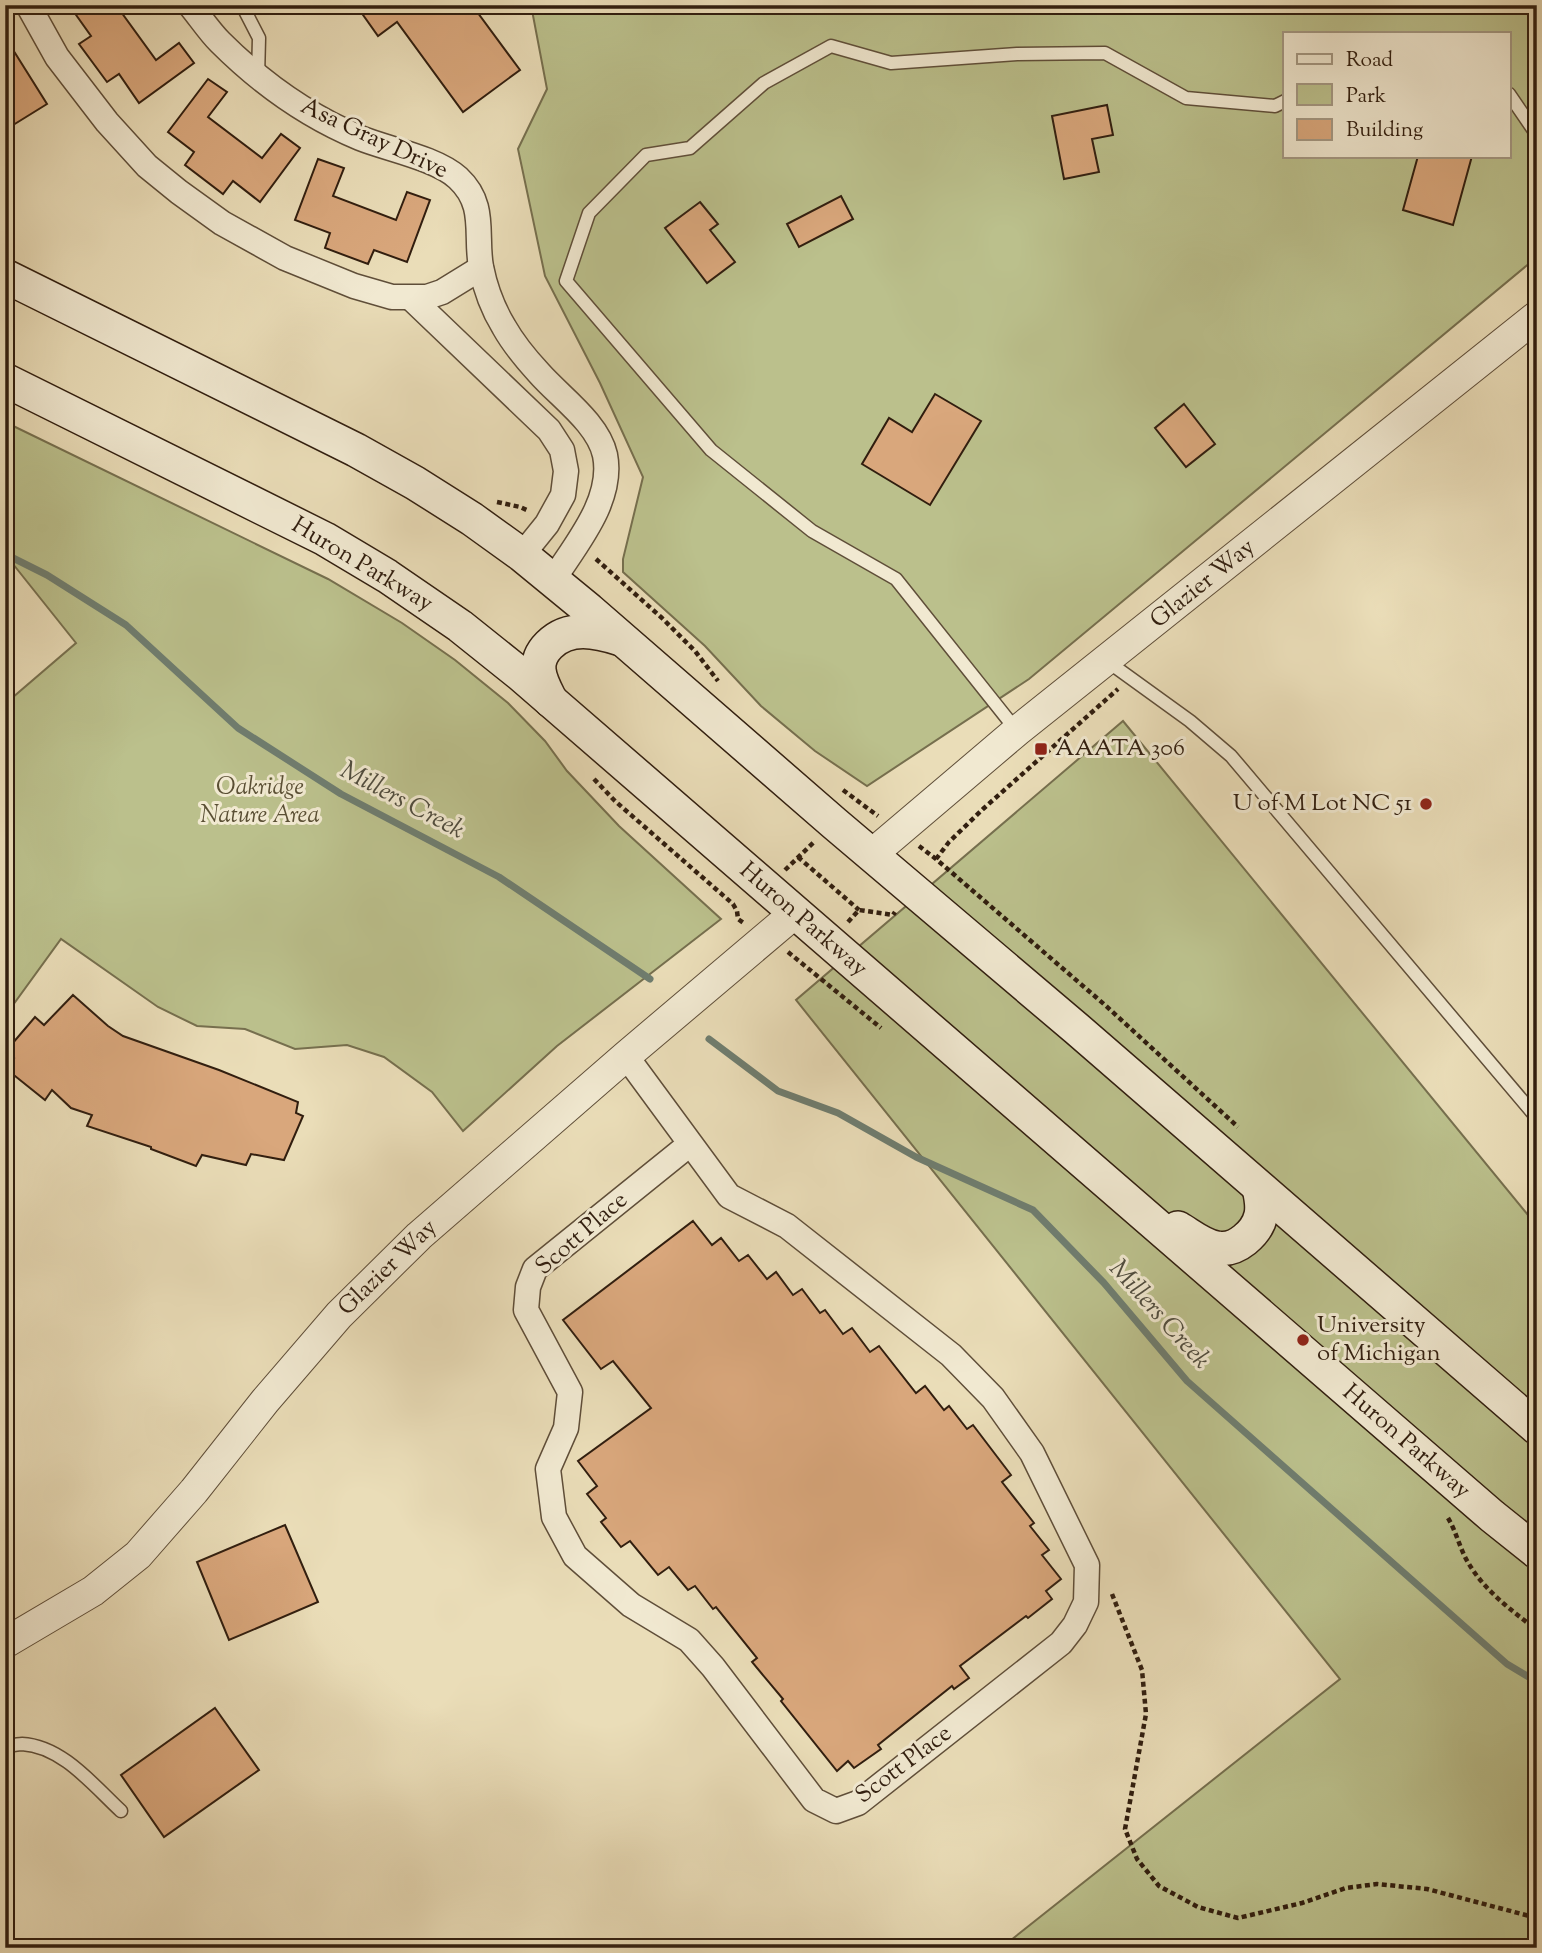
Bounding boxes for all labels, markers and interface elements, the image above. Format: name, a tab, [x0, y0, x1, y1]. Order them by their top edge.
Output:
legend	[1283, 32, 1510, 158]
text: Road	[1346, 46, 1393, 76]
text: Park	[1346, 82, 1387, 112]
street label: Asa Gray Drive	[295, 90, 453, 188]
text: Building	[1346, 116, 1423, 146]
street label: Huron Parkway	[285, 509, 439, 621]
street label: Glazier Way	[1143, 531, 1263, 637]
place label: AAATA 306	[1055, 732, 1185, 766]
marker: AAATA 306	[1033, 741, 1049, 757]
water label: Millers Creek	[333, 753, 471, 849]
park label: Oakridge Nature Area	[200, 771, 320, 833]
place label: U of M Lot NC 51	[1233, 787, 1412, 821]
marker: U of M Lot NC 51	[1418, 796, 1434, 812]
street label: Huron Parkway	[731, 855, 875, 985]
street label: Scott Place	[528, 1184, 636, 1284]
street label: Glazier Way	[331, 1212, 445, 1324]
water label: Millers Creek	[1100, 1252, 1219, 1378]
place label: University of Michigan	[1317, 1309, 1441, 1371]
marker: University of Michigan	[1295, 1332, 1311, 1348]
street label: Huron Parkway	[1334, 1377, 1478, 1507]
street label: Scott Place	[849, 1718, 959, 1812]

